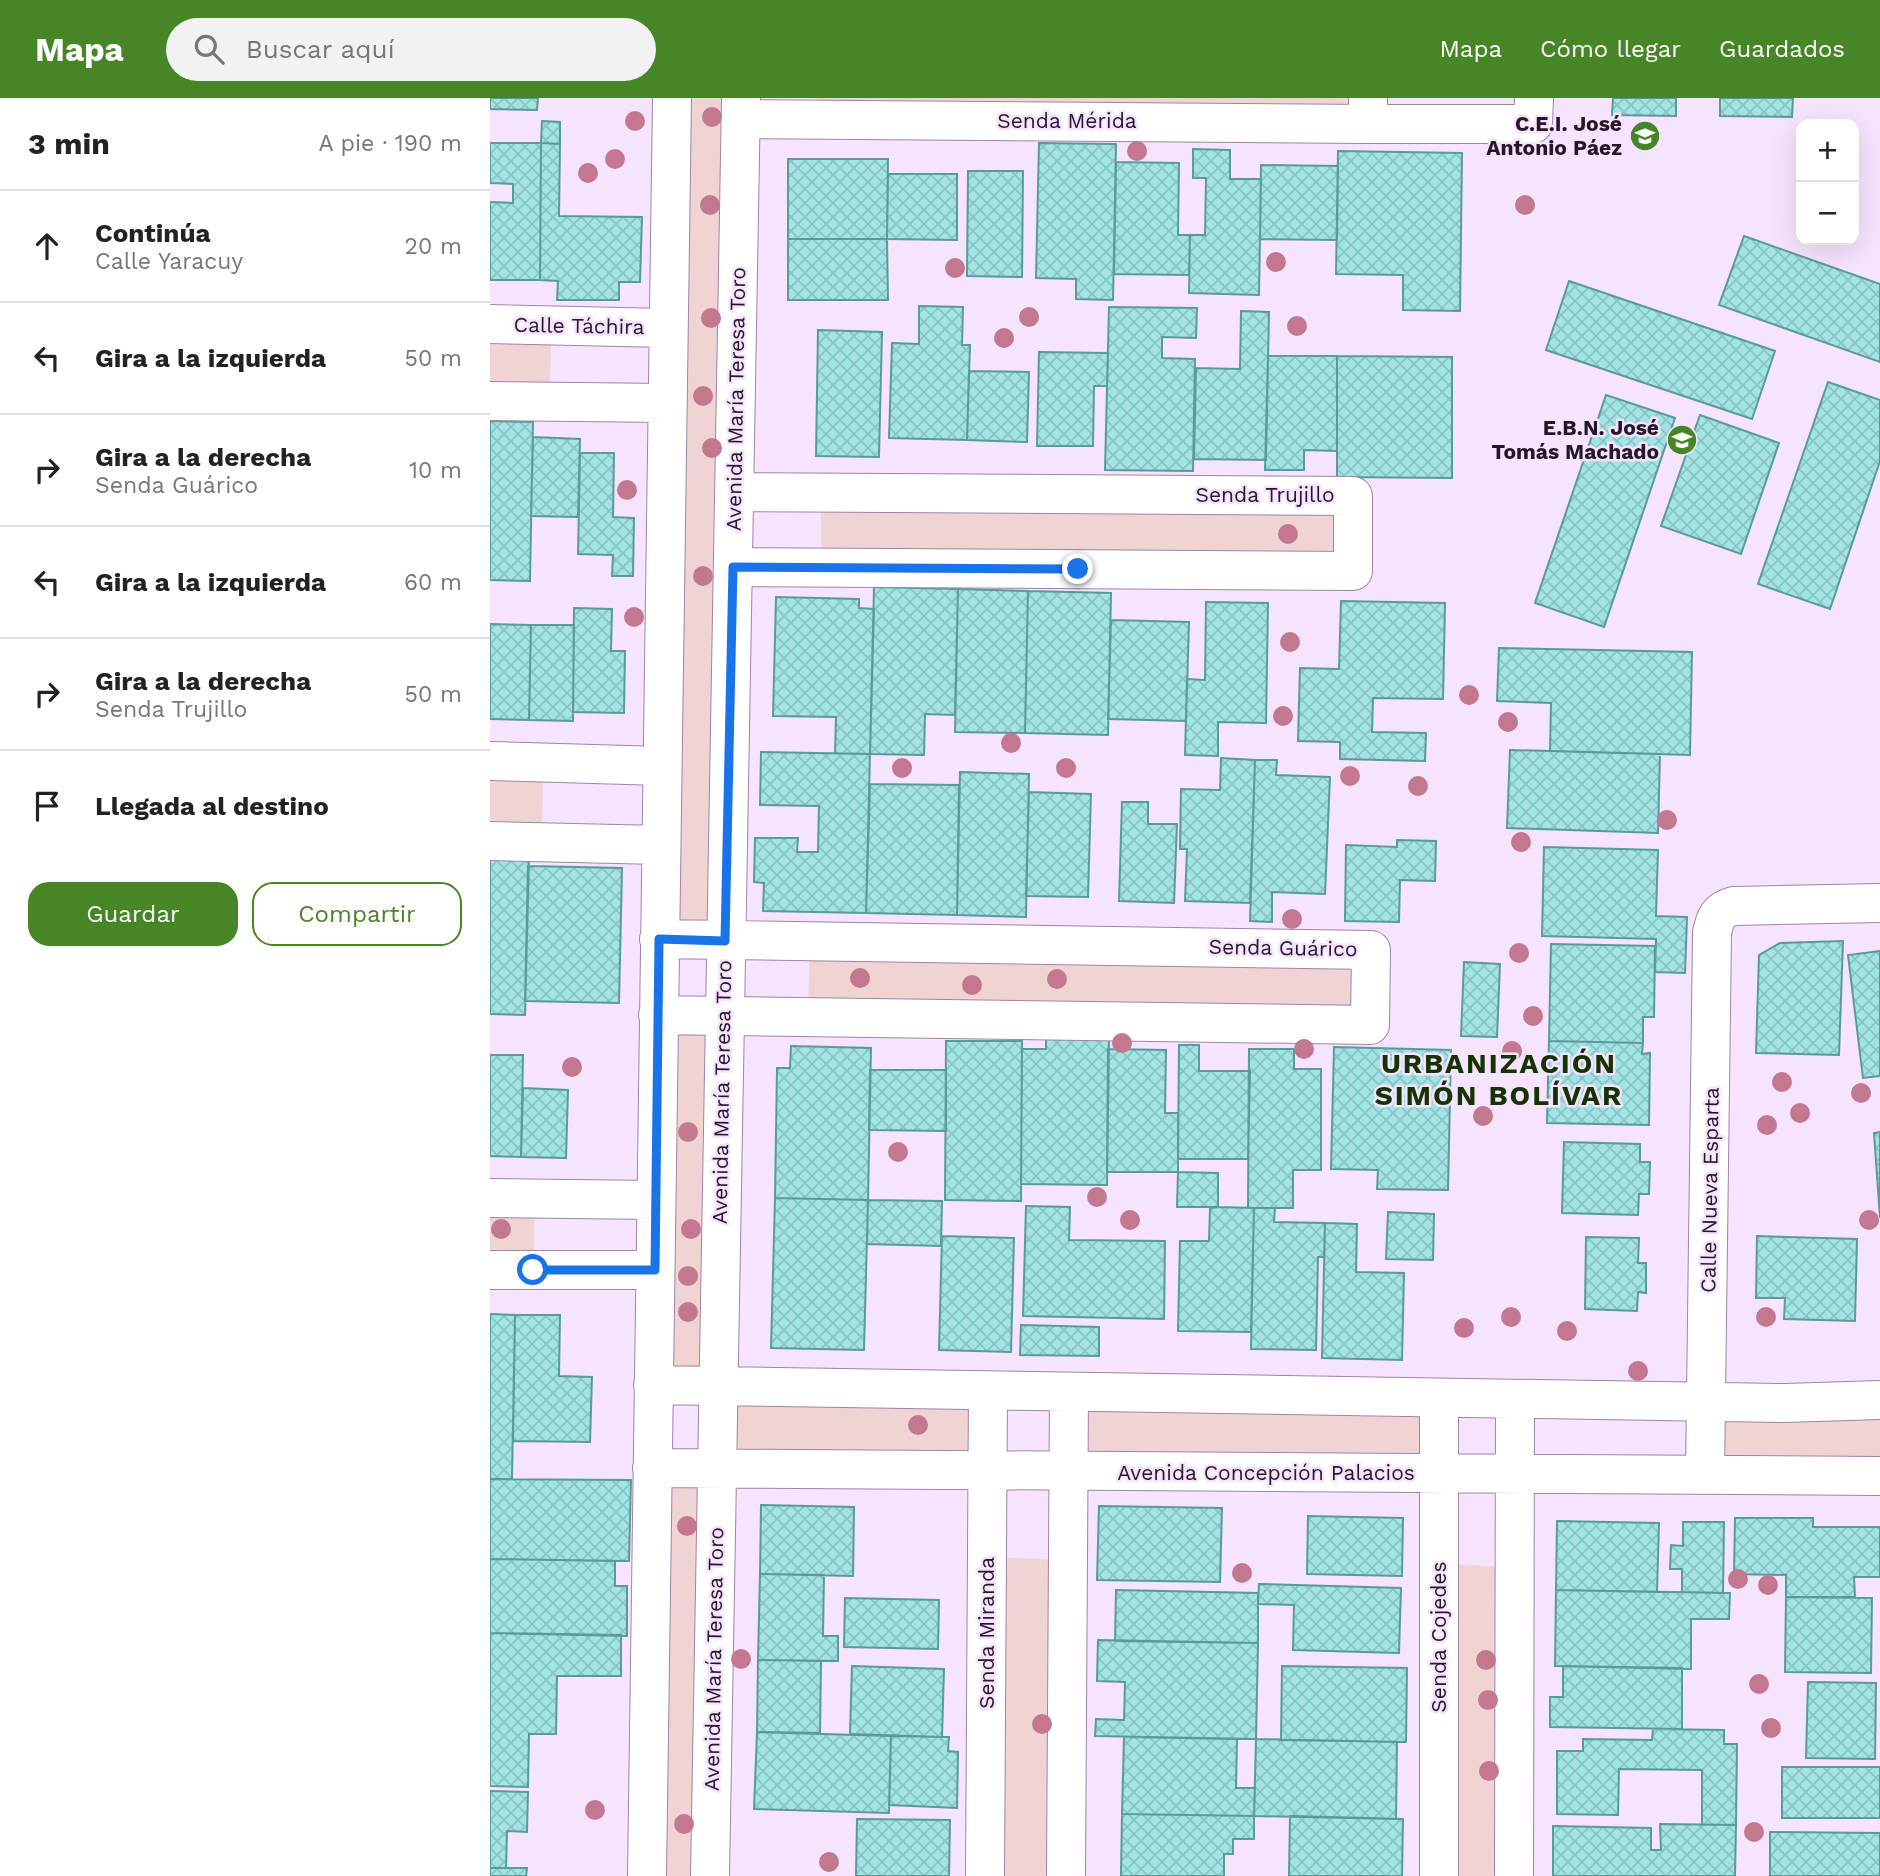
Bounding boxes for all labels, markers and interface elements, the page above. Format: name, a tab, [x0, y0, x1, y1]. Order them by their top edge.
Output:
search box	[166, 18, 656, 81]
text: Mapa	[35, 30, 124, 69]
icon: search	[190, 30, 228, 68]
text: Buscar aquí	[246, 34, 395, 64]
text: Mapa	[1440, 35, 1502, 63]
text: Cómo llegar	[1540, 35, 1681, 63]
text: Guardados	[1719, 35, 1845, 63]
street label: Senda Mérida	[997, 108, 1137, 133]
place label: C.E.I. José Antonio Páez	[1486, 111, 1622, 160]
school or university icon: C.E.I. José Antonio Páez	[1628, 119, 1662, 153]
map controls	[1796, 119, 1859, 245]
button: +	[1796, 119, 1859, 182]
text: 3 min	[28, 126, 110, 161]
text: A pie · 190 m	[318, 130, 462, 157]
button: −	[1796, 182, 1859, 245]
text: Continúa	[95, 218, 211, 248]
icon: ahead	[28, 227, 66, 265]
text: 20 m	[405, 233, 462, 260]
text: Calle Yaracuy	[95, 248, 243, 275]
street label: Avenida María Teresa Toro	[721, 267, 750, 531]
street label: Calle Táchira	[513, 312, 645, 339]
icon: left	[28, 339, 66, 377]
text: Gira a la izquierda	[95, 343, 326, 373]
text: 50 m	[405, 345, 462, 372]
place label: E.B.N. José Tomás Machado	[1492, 415, 1659, 464]
school or university icon: E.B.N. José Tomás Machado	[1665, 423, 1699, 457]
text: Gira a la derecha	[95, 442, 311, 472]
icon: right	[28, 451, 66, 489]
text: 10 m	[409, 457, 462, 484]
text: Senda Guárico	[95, 472, 258, 499]
street label: Senda Trujillo	[1195, 482, 1335, 507]
route end	[1062, 553, 1093, 584]
icon: left	[28, 563, 66, 601]
text: Gira a la izquierda	[95, 567, 326, 597]
text: 60 m	[404, 569, 462, 596]
text: Gira a la derecha	[95, 666, 311, 696]
icon: right	[28, 675, 66, 713]
text: 50 m	[405, 681, 462, 708]
text: Senda Trujillo	[95, 696, 247, 723]
icon: arrive	[28, 787, 66, 825]
text: Llegada al destino	[95, 791, 329, 821]
button: Guardar	[28, 882, 238, 946]
button: Compartir	[252, 882, 462, 946]
street label: Senda Guárico	[1208, 934, 1358, 961]
street label: Avenida María Teresa Toro	[707, 960, 736, 1224]
district label: URBANIZACIÓN SIMÓN BOLÍVAR	[1375, 1047, 1623, 1112]
street label: Calle Nueva Esparta	[1695, 1087, 1724, 1293]
route start	[517, 1254, 548, 1285]
street label: Avenida Concepción Palacios	[1117, 1460, 1415, 1485]
street label: Avenida María Teresa Toro	[699, 1527, 728, 1791]
street label: Senda Miranda	[974, 1557, 999, 1709]
street label: Senda Cojedes	[1426, 1561, 1451, 1713]

